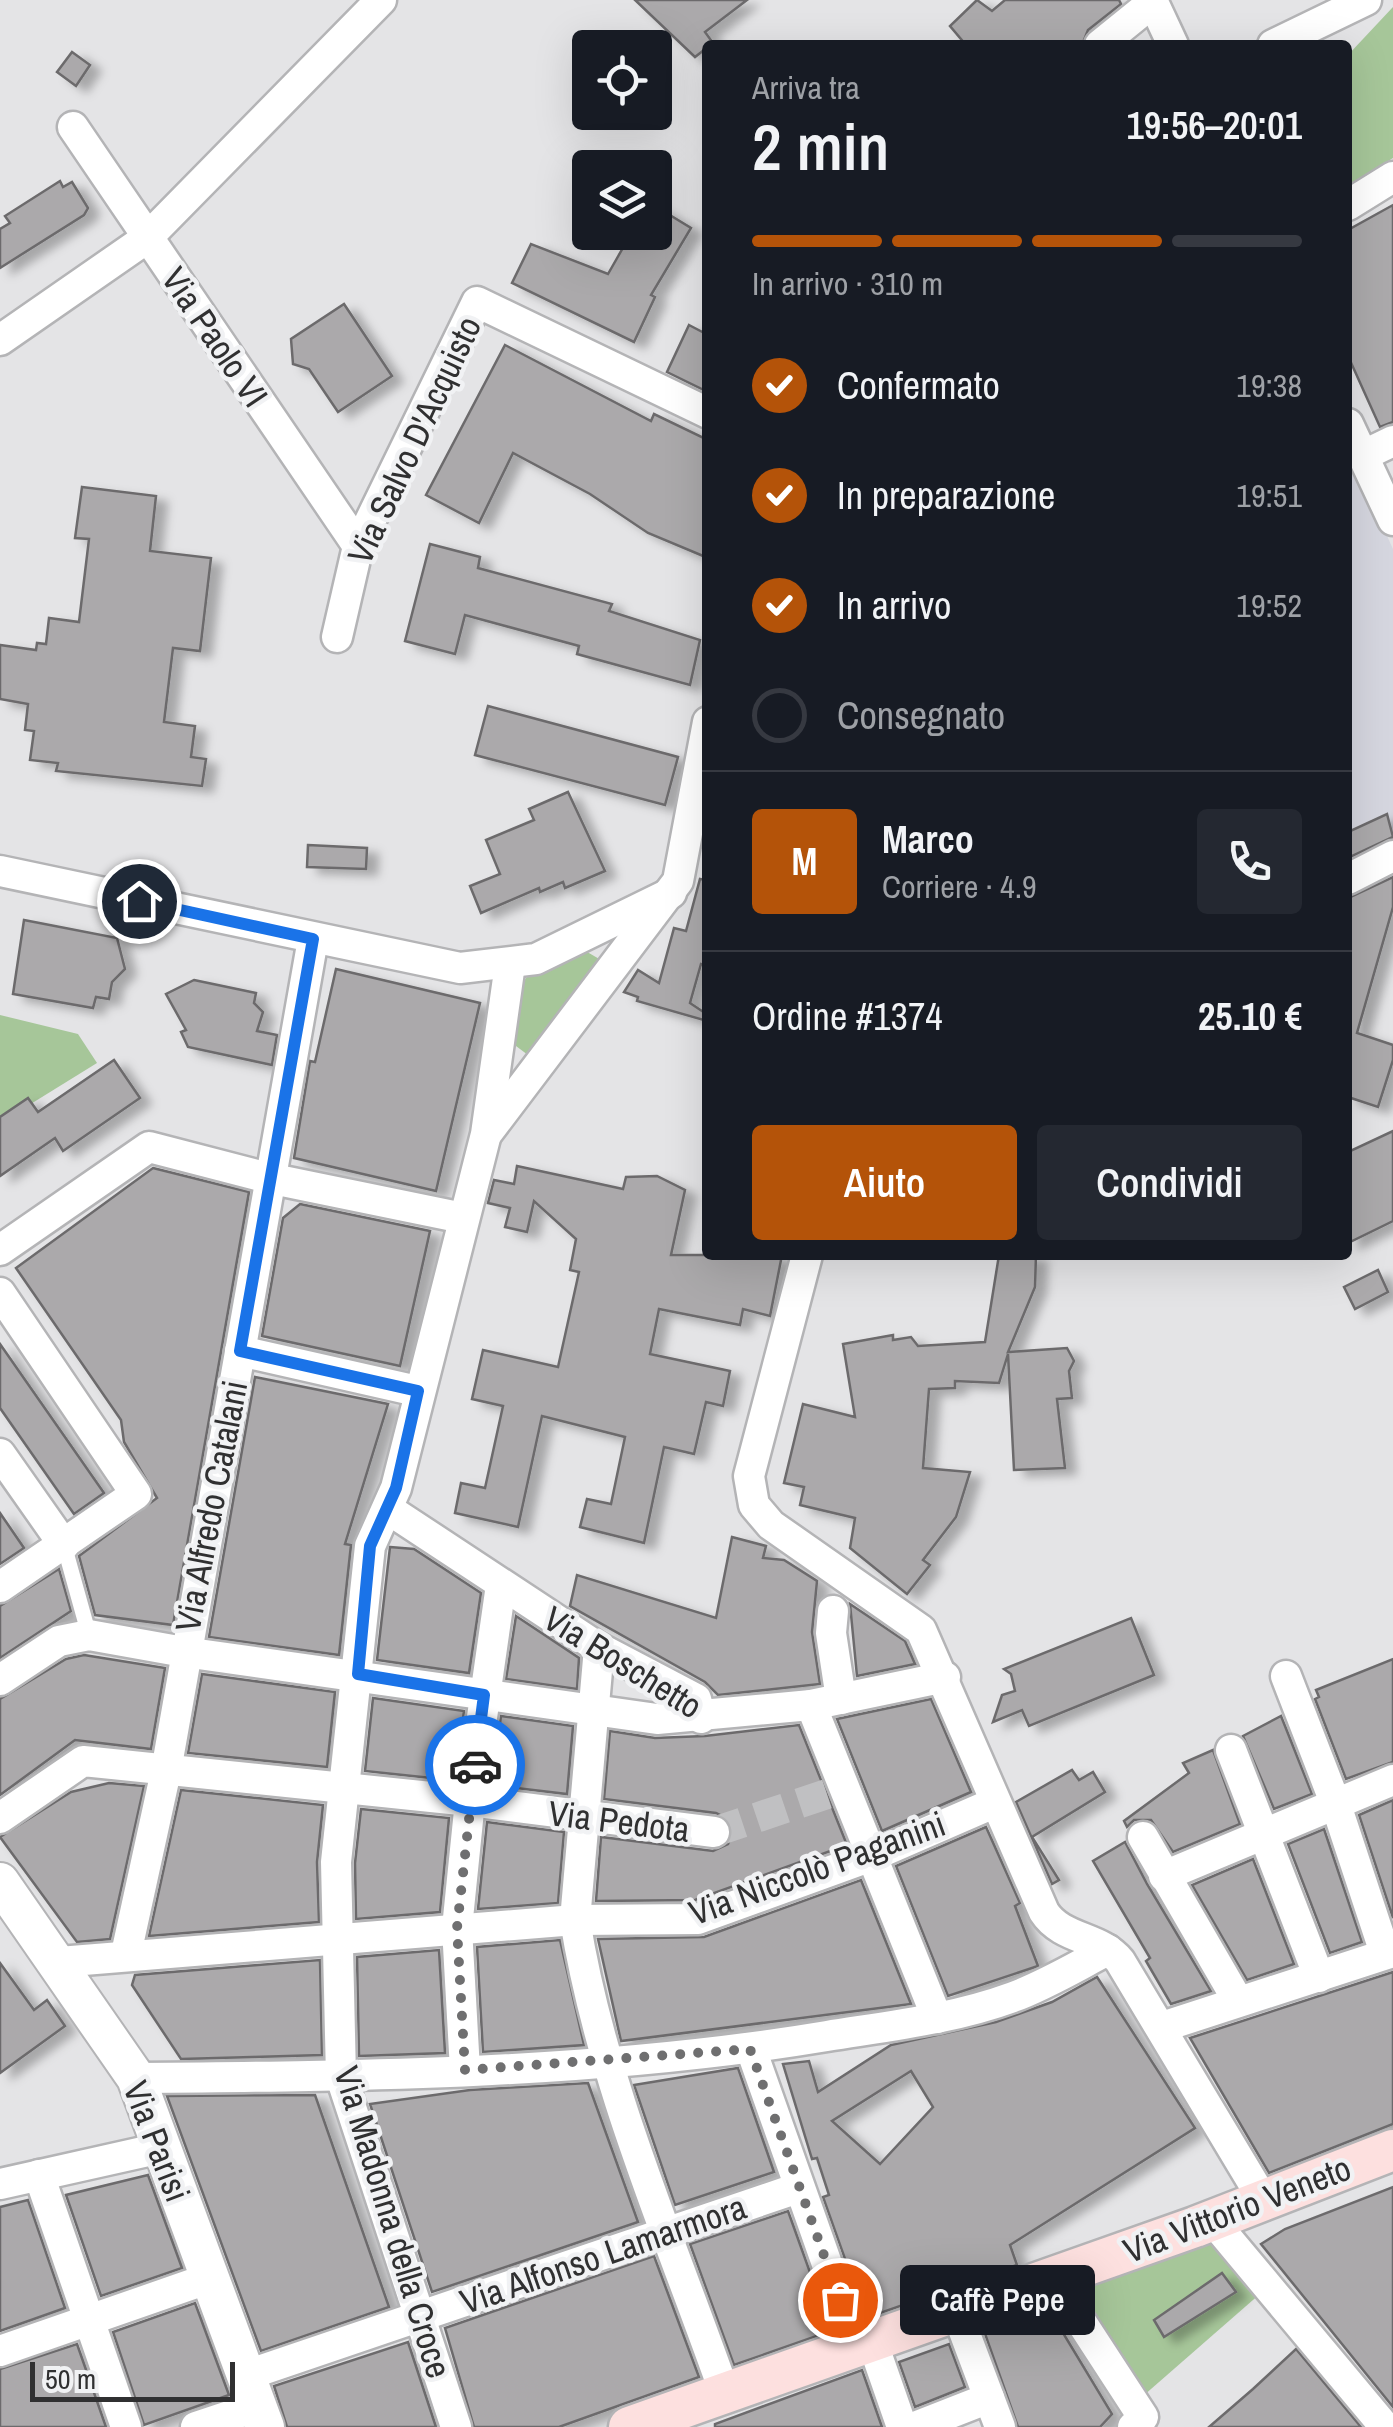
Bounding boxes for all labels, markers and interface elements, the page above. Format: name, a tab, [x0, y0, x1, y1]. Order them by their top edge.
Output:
map controls	[572, 30, 672, 250]
button: locate	[572, 30, 672, 130]
text: Arriva tra	[752, 66, 860, 109]
text: 19:56–20:01	[1126, 100, 1302, 151]
text: 2 min	[752, 103, 889, 190]
button: layers	[572, 150, 672, 250]
street label: Via Paolo VI	[151, 258, 279, 416]
text: In arrivo · 310 m	[752, 262, 943, 305]
street label: Via Salvo D'Acquisto	[336, 309, 492, 571]
icon: check	[752, 358, 807, 413]
text: Confermato	[837, 360, 1000, 411]
text: 19:38	[1236, 364, 1302, 407]
icon: check	[752, 468, 807, 523]
text: In preparazione	[837, 470, 1055, 521]
text: 19:51	[1236, 474, 1302, 517]
icon: check	[752, 578, 807, 633]
text: In arrivo	[837, 580, 951, 631]
text: 19:52	[1236, 584, 1302, 627]
text: Consegnato	[837, 690, 1005, 741]
button: phone	[1197, 809, 1302, 914]
text: Marco	[882, 814, 974, 865]
text: M	[792, 836, 817, 887]
pin	[97, 859, 182, 944]
text: Corriere · 4.9	[882, 865, 1037, 908]
icon: home	[112, 874, 167, 929]
text: Ordine #1374	[752, 991, 943, 1042]
text: 25.10 €	[1198, 991, 1302, 1042]
button: Aiuto	[752, 1125, 1017, 1240]
button: Condividi	[1037, 1125, 1302, 1240]
street label: Via Alfredo Catalani	[164, 1376, 258, 1636]
street label: Via Boschetto	[535, 1595, 711, 1729]
courier	[425, 1715, 525, 1815]
icon: car	[448, 1738, 503, 1793]
street label: Via Pedota	[546, 1789, 692, 1853]
street label: Via Niccolò Paganini	[683, 1800, 951, 1936]
street label: Via Madonna della Croce	[323, 2061, 463, 2383]
street label: Via Parisi	[113, 2074, 201, 2208]
street label: Via Vittorio Veneto	[1117, 2144, 1357, 2274]
street label: Via Alfonso Lamarmora	[454, 2183, 752, 2325]
pin	[798, 2258, 883, 2343]
callout: Caffè Pepe	[900, 2265, 1095, 2335]
icon: bag	[813, 2273, 868, 2328]
text: Caffè Pepe	[931, 2278, 1064, 2321]
scale bar	[30, 2357, 235, 2402]
text: 50 m	[45, 2360, 96, 2398]

